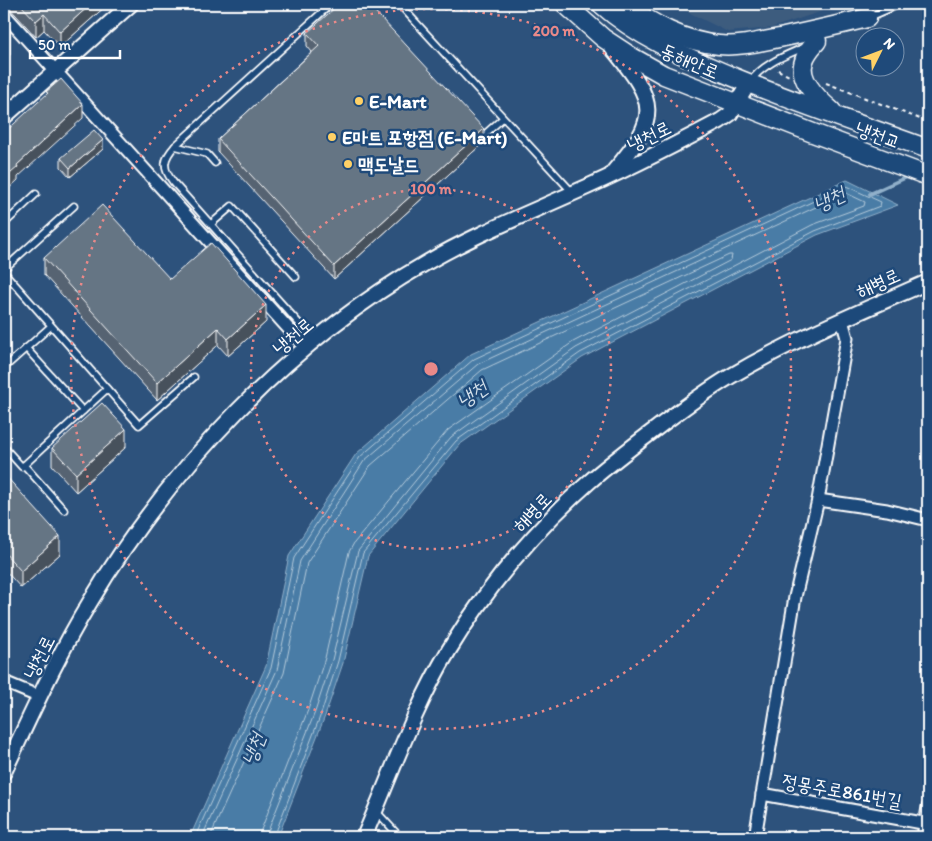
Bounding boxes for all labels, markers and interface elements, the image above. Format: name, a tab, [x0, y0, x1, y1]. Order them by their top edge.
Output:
text: 200 m	[533, 22, 576, 40]
scale bar	[30, 28, 120, 60]
north arrow	[854, 28, 904, 78]
text: N	[880, 34, 899, 53]
text: 50 m	[38, 36, 71, 54]
street label: 동해안로	[657, 38, 723, 84]
place label: E-Mart	[369, 90, 427, 113]
marker: E-Mart	[353, 95, 365, 107]
street label: 냉천로	[623, 116, 675, 156]
street label: 냉천교	[853, 116, 903, 154]
place label: E마트 포항점 (E-Mart)	[342, 126, 507, 149]
marker: E마트 포항점 (E-Mart)	[326, 131, 338, 143]
place label: 맥도날드	[358, 153, 419, 176]
marker: 맥도날드	[342, 158, 354, 170]
text: 100 m	[410, 180, 452, 198]
water label: 냉천	[809, 180, 850, 217]
street label: 해병로	[852, 263, 904, 303]
street label: 냉천로	[268, 312, 318, 360]
centre of rings	[422, 360, 440, 378]
water label: 냉천	[452, 374, 494, 413]
street label: 해병로	[508, 488, 556, 536]
street label: 냉천로	[18, 631, 60, 683]
water label: 냉천	[236, 728, 271, 768]
street label: 정몽주로861번길	[780, 769, 904, 813]

